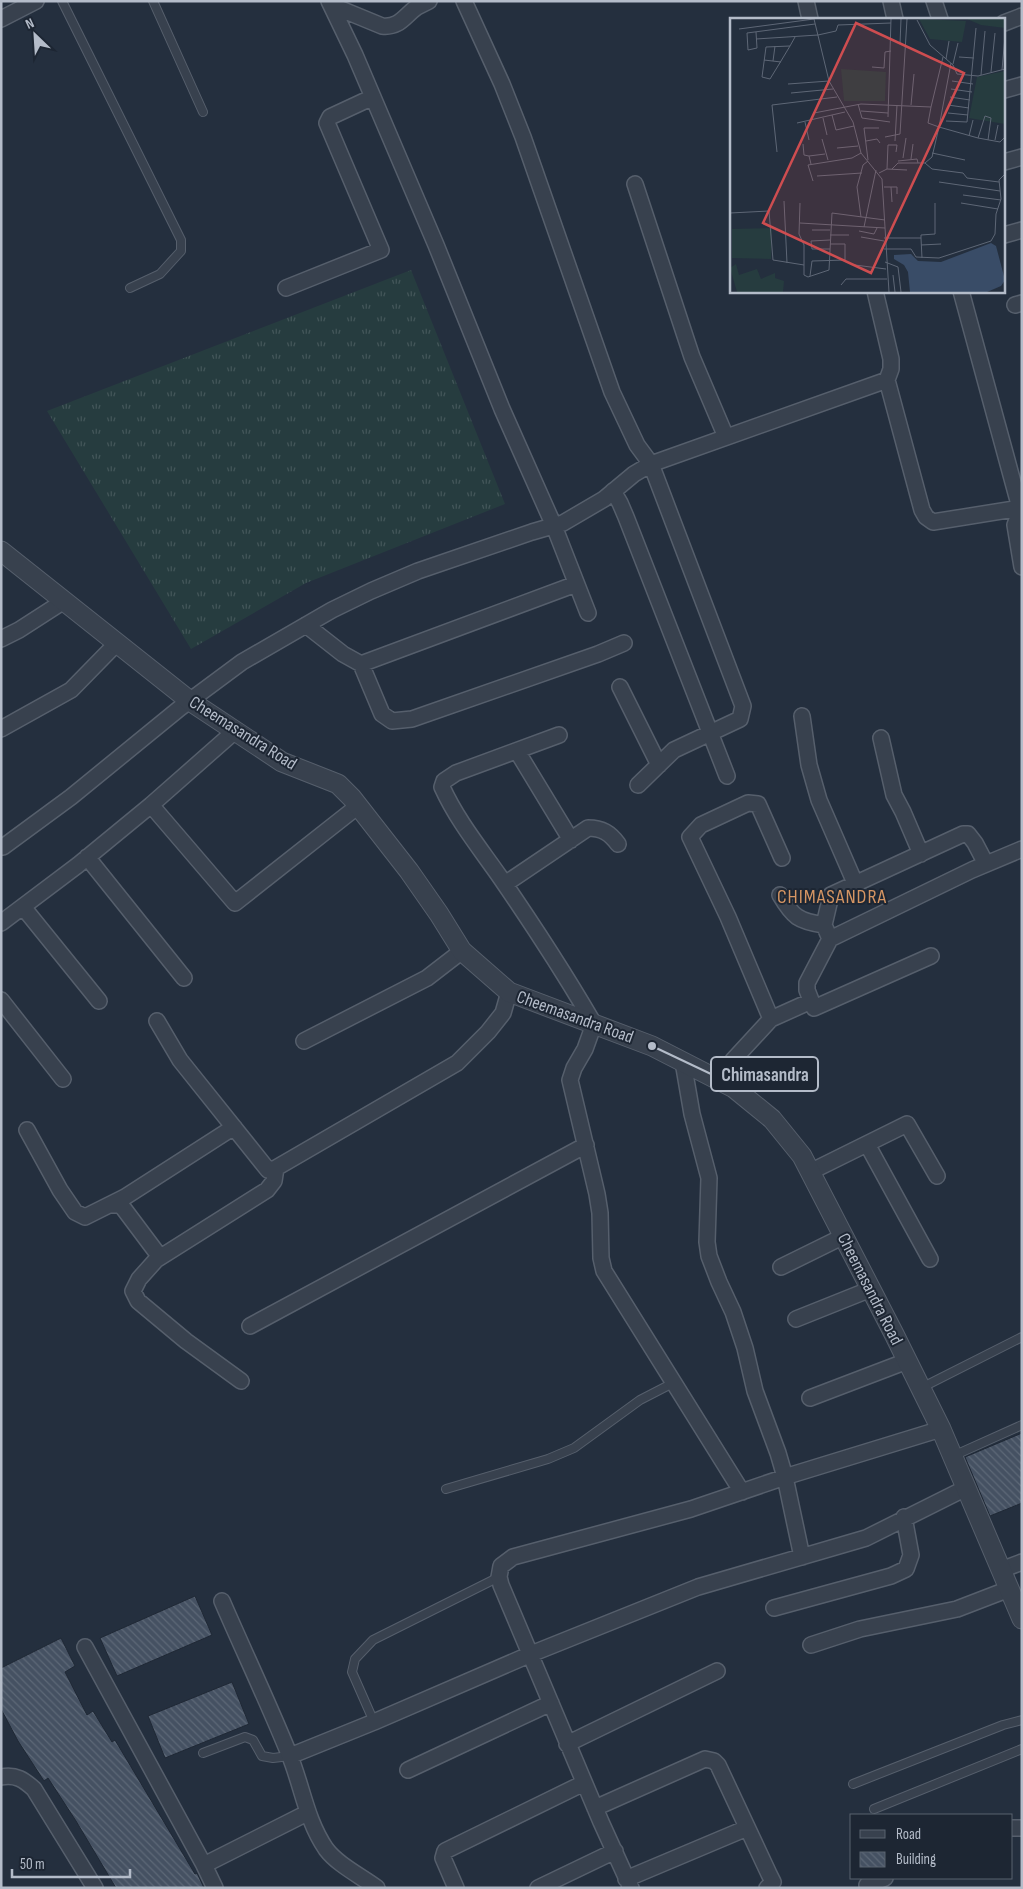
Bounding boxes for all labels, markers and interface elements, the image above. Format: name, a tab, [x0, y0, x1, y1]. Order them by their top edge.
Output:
north arrow	[10, 10, 60, 60]
text: N	[23, 14, 37, 33]
inset map	[730, 18, 1006, 292]
street label: Cheemasandra Road	[185, 692, 301, 774]
district label: CHIMASANDRA	[777, 885, 887, 909]
street label: Cheemasandra Road	[514, 986, 636, 1048]
callout: Chimasandra	[711, 1057, 818, 1091]
text: Chimasandra	[721, 1064, 809, 1087]
street label: Cheemasandra Road	[833, 1230, 907, 1348]
legend	[850, 1814, 1013, 1879]
text: Road	[896, 1825, 921, 1844]
scale bar	[12, 1846, 130, 1878]
text: Building	[896, 1850, 936, 1869]
text: 50 m	[20, 1855, 45, 1874]

